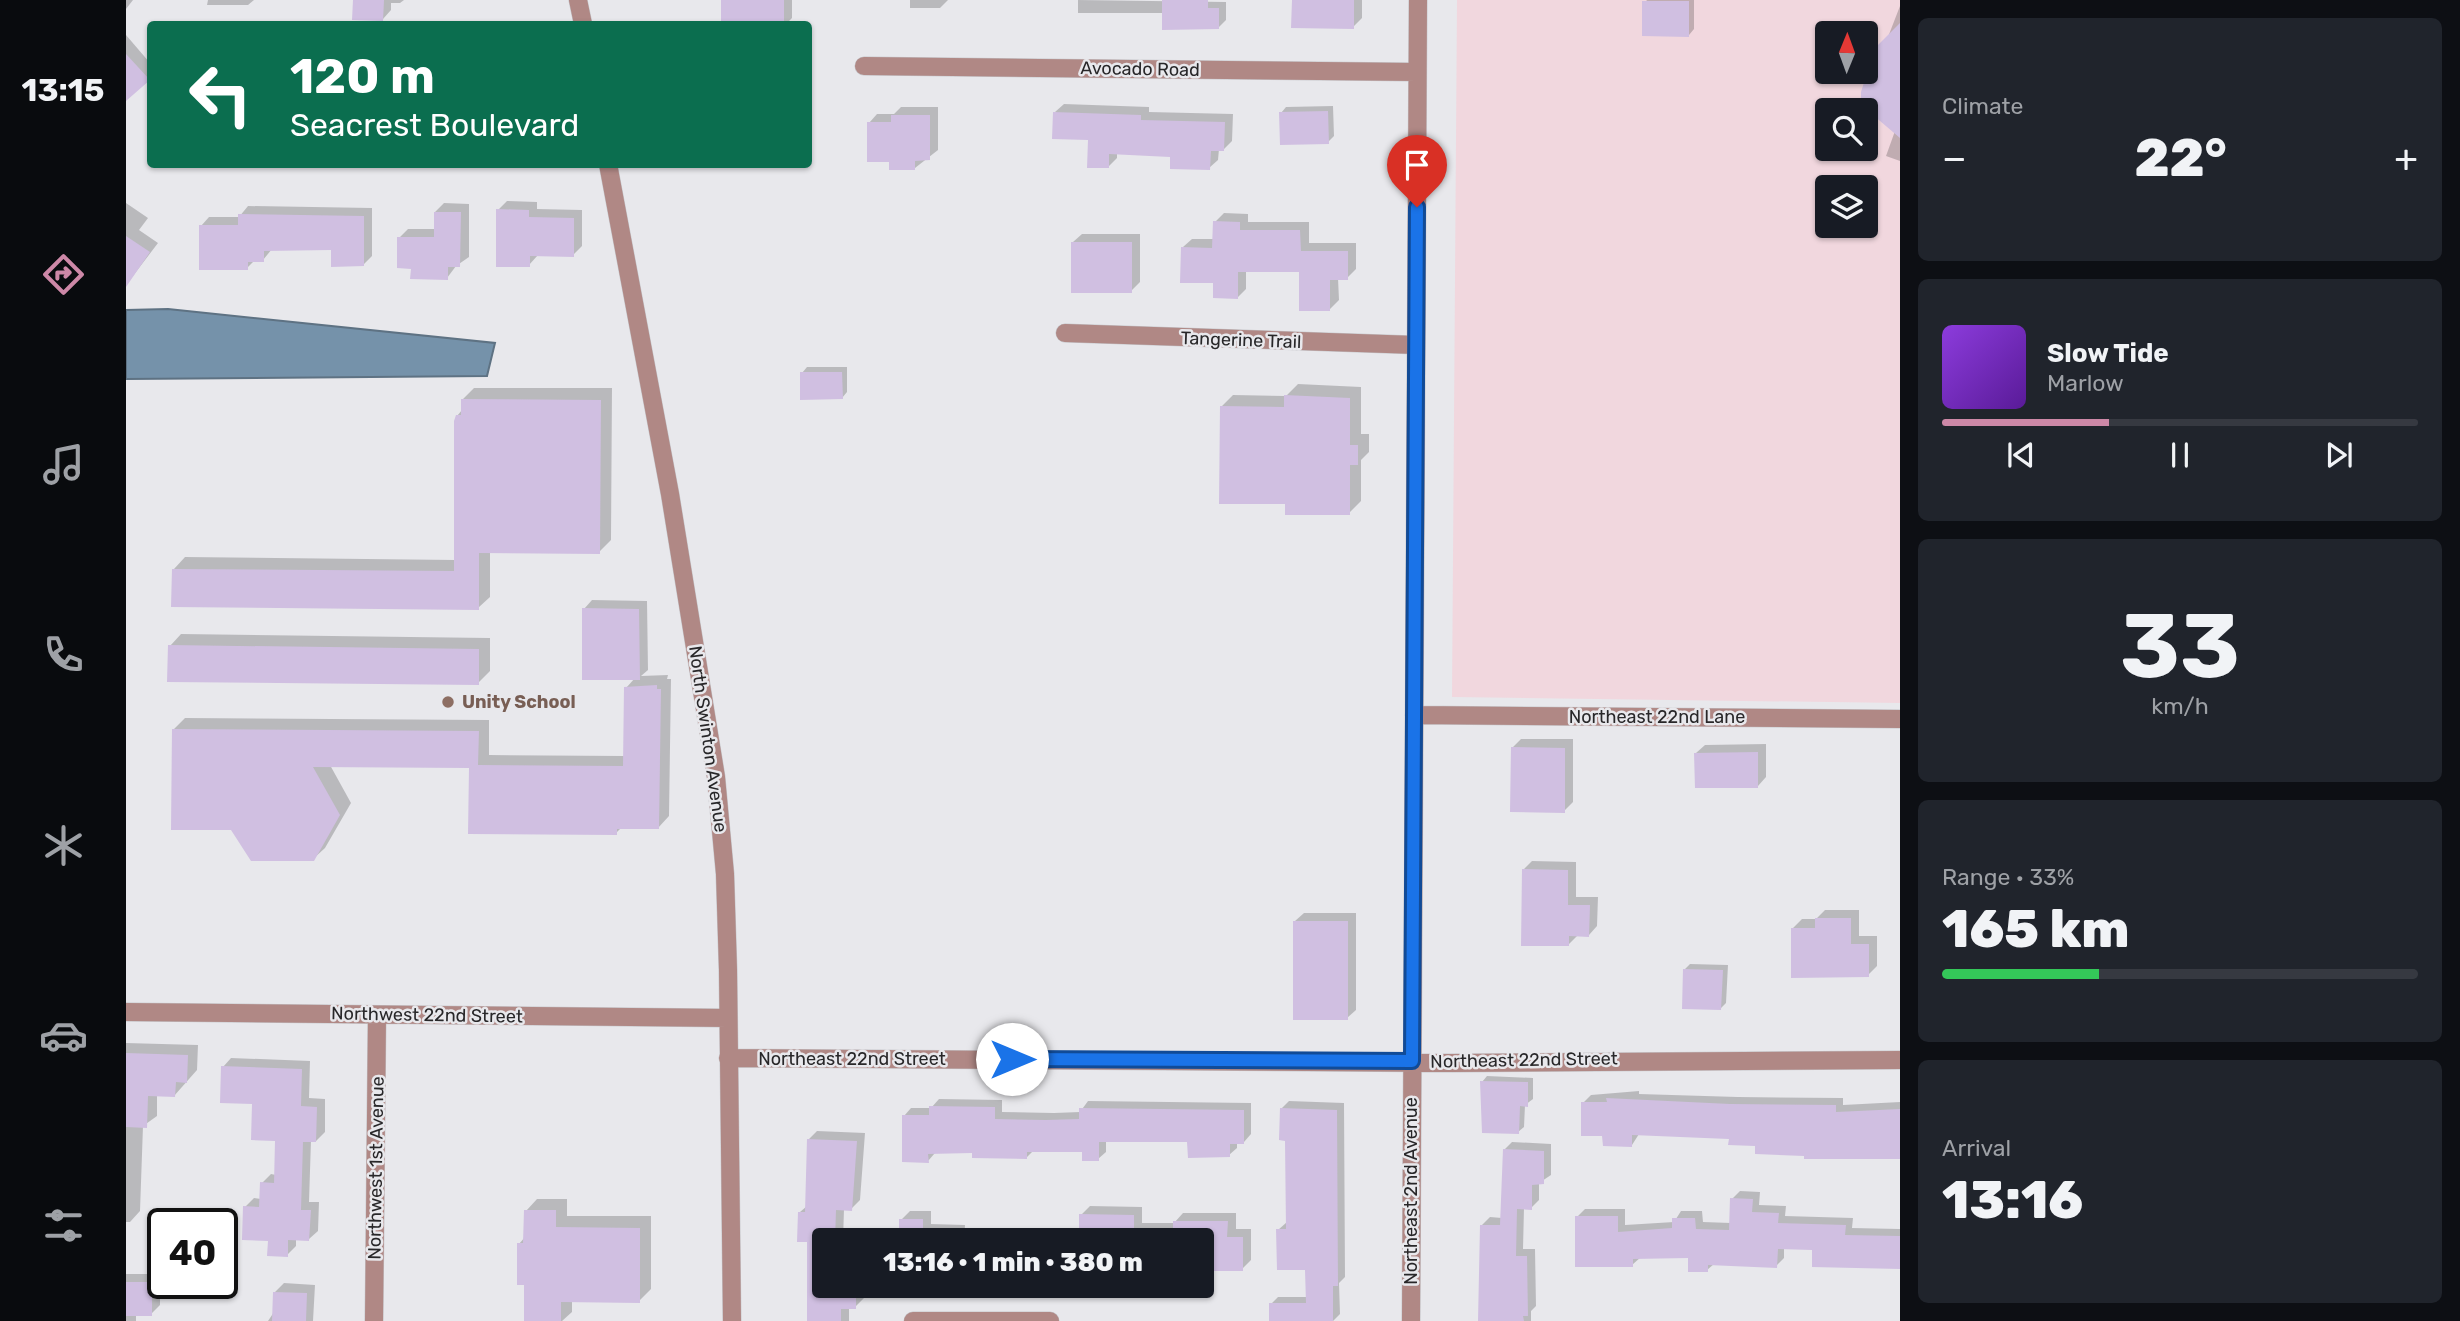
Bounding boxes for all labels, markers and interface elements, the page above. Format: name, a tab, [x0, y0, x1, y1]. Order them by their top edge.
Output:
north arrow	[1815, 21, 1878, 84]
map controls	[1815, 21, 1878, 238]
text: 120 m	[290, 47, 435, 105]
icon: left	[175, 49, 266, 140]
street label: Avocado Road	[1080, 57, 1200, 81]
text: 13:15	[22, 71, 104, 109]
text: Climate	[1942, 92, 2023, 120]
button: search	[1815, 98, 1878, 161]
text: Seacrest Boulevard	[290, 106, 579, 144]
text: 22°	[2134, 127, 2227, 189]
pin	[1387, 135, 1447, 207]
text: −	[1942, 135, 1967, 181]
text: +	[2394, 135, 2418, 181]
icon: arrive	[1398, 146, 1436, 184]
button: layers	[1815, 175, 1878, 238]
icon: directions	[39, 250, 88, 299]
street label: Tangerine Trail	[1180, 327, 1302, 353]
text: Slow Tide	[2047, 338, 2169, 369]
text: Marlow	[2047, 369, 2124, 397]
icon: previous	[2002, 436, 2040, 474]
icon: pause	[2161, 436, 2199, 474]
icon: next	[2320, 436, 2358, 474]
icon: music	[39, 440, 88, 489]
text: 33	[2120, 592, 2240, 700]
icon: phone	[39, 630, 88, 679]
street label: North Swinton Avenue	[684, 644, 732, 834]
place label: Unity School	[462, 691, 576, 713]
text: km/h	[2151, 692, 2209, 720]
marker: Unity School	[440, 694, 456, 710]
street label: Northeast 22nd Lane	[1569, 706, 1745, 728]
icon: climate	[39, 821, 88, 870]
text: Range · 33%	[1942, 863, 2074, 891]
text: 165 km	[1942, 898, 2130, 960]
street label: Northwest 22nd Street	[331, 1002, 523, 1028]
icon: car	[39, 1011, 88, 1060]
position arrow	[975, 1022, 1049, 1096]
street label: Northeast 22nd Street	[1430, 1047, 1618, 1073]
street label: Northeast 22nd Street	[758, 1048, 946, 1070]
street label: Northwest 1st Avenue	[363, 1076, 389, 1260]
street label: Northeast 2nd Avenue	[1400, 1097, 1422, 1285]
text: Arrival	[1942, 1134, 2011, 1162]
text: 13:16	[1942, 1169, 2083, 1231]
icon: filters	[39, 1201, 88, 1250]
speed limit sign: 40	[147, 1208, 238, 1299]
text: 13:16 · 1 min · 380 m	[883, 1247, 1143, 1278]

